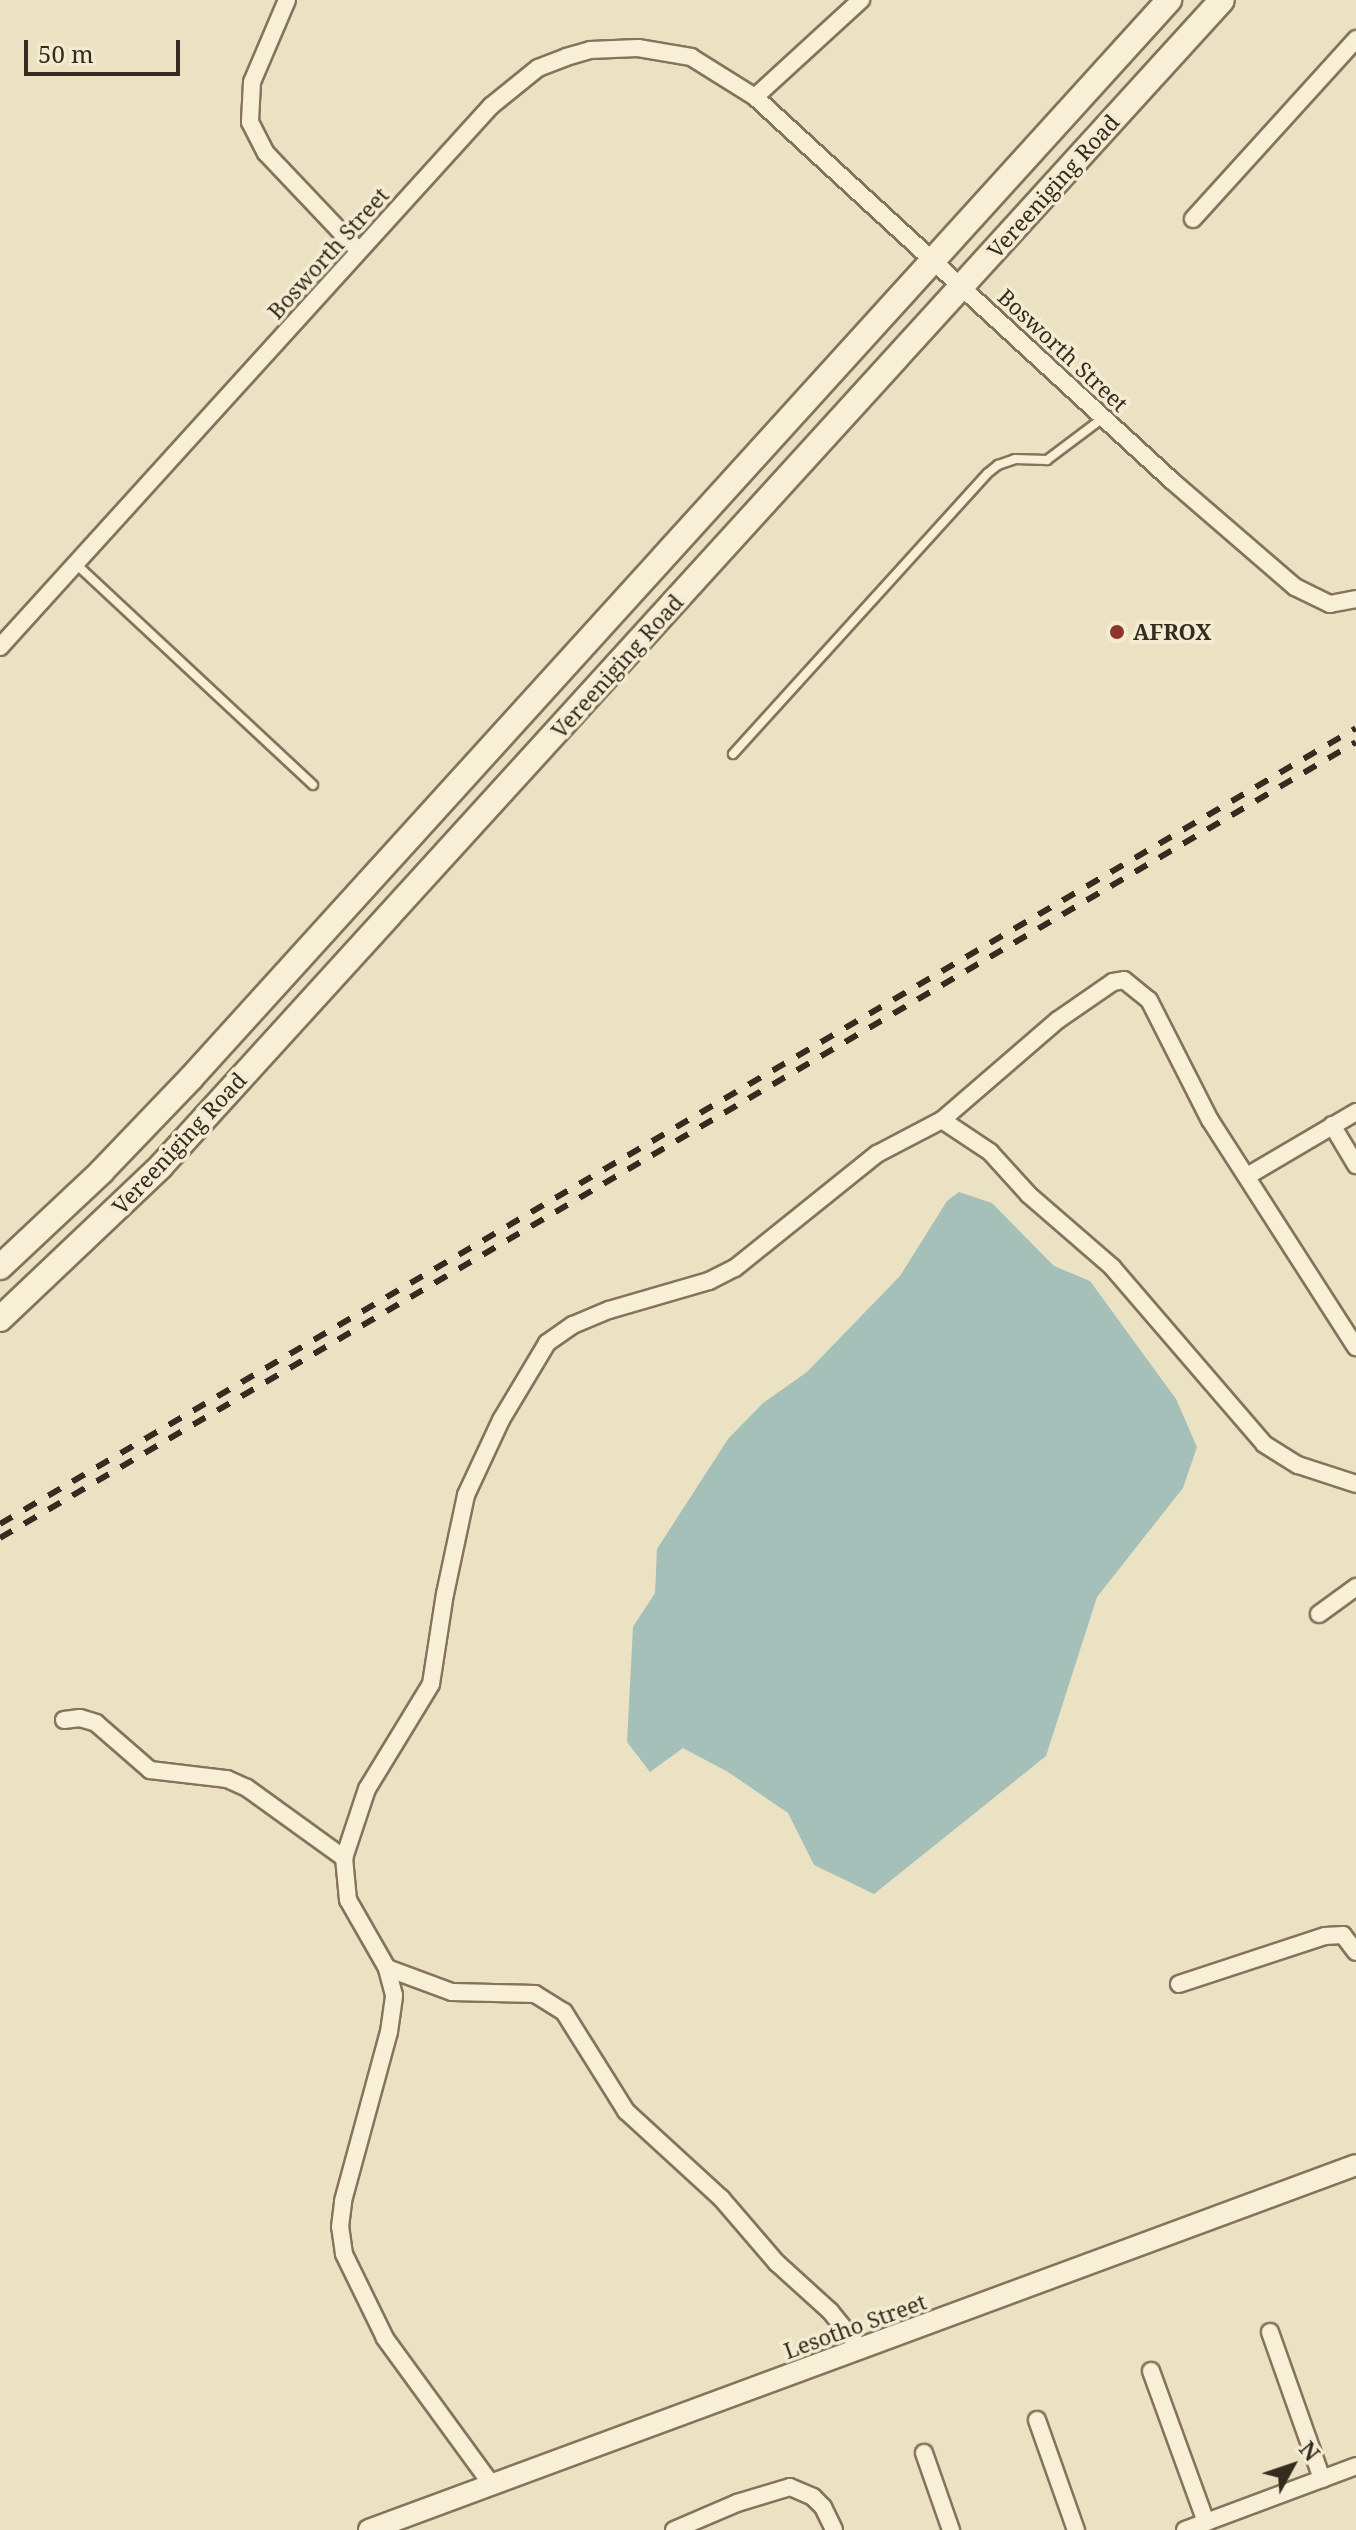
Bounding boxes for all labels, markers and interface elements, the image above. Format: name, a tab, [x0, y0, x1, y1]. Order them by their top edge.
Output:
scale bar	[28, 24, 184, 74]
text: 50 m	[38, 37, 94, 70]
street label: Vereeniging Road	[982, 109, 1124, 263]
street label: Bosworth Street	[262, 182, 394, 324]
street label: Bosworth Street	[993, 283, 1133, 417]
street label: Vereeniging Road	[546, 589, 688, 743]
place label: AFROX	[1133, 619, 1211, 645]
marker: AFROX	[1108, 623, 1126, 641]
street label: Vereeniging Road	[107, 1067, 251, 1219]
street label: Lesotho Street	[780, 2288, 930, 2364]
north arrow	[1252, 2426, 1332, 2506]
text: N	[1293, 2434, 1327, 2467]

